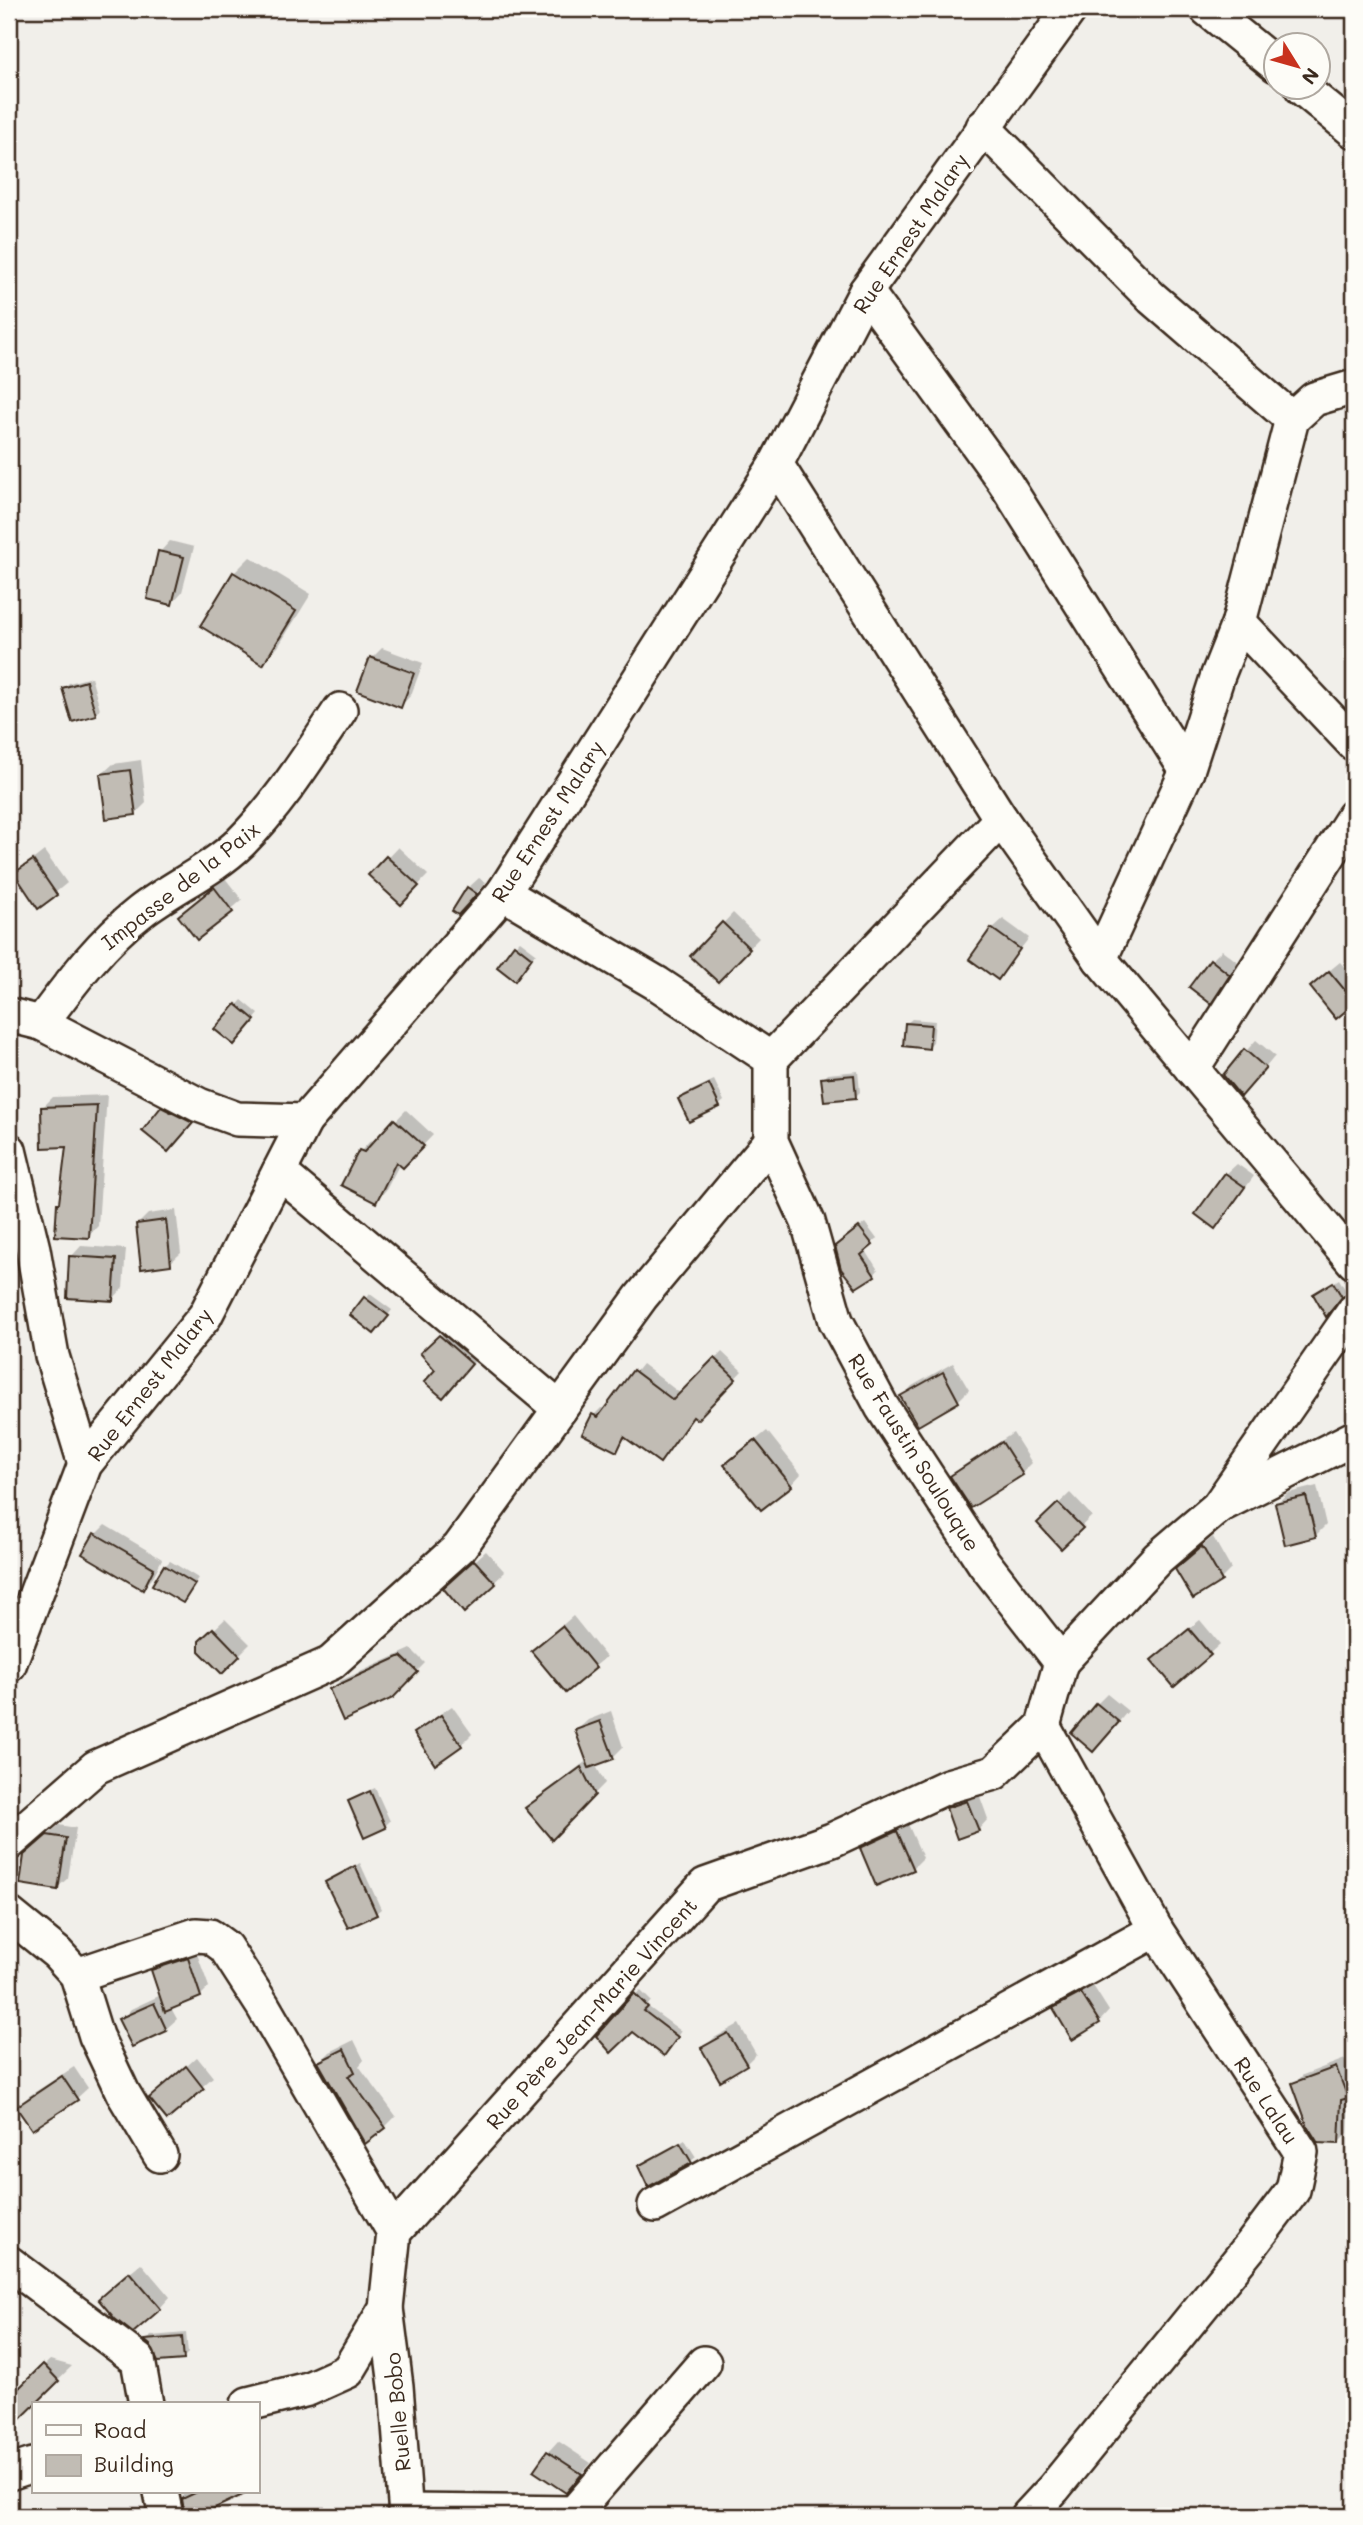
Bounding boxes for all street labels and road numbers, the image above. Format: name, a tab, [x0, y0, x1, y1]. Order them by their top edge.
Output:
street label: Rue Ernest Malary	[846, 148, 974, 318]
street label: Rue Ernest Malary	[485, 735, 609, 907]
street label: Impasse de la Paix	[96, 815, 264, 955]
street label: Rue Ernest Malary	[81, 1302, 217, 1466]
street label: Rue Faustin Soulouque	[843, 1348, 987, 1556]
street label: Rue Père Jean-Marie Vincent	[480, 1891, 702, 2135]
street label: Rue Lalau	[1229, 2051, 1305, 2149]
street label: Ruelle Bobo	[378, 2351, 416, 2473]

